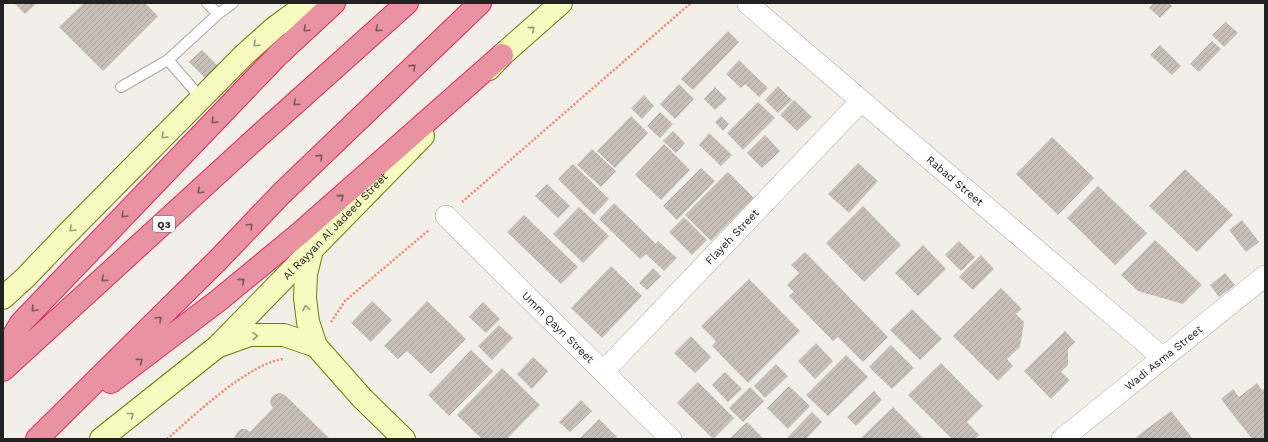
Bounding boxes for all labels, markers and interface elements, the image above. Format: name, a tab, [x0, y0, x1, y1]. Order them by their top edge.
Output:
one-way arrow	[375, 24, 383, 32]
one-way arrow	[303, 25, 310, 32]
one-way arrow	[527, 27, 534, 34]
one-way arrow	[253, 40, 261, 47]
one-way arrow	[408, 64, 416, 72]
one-way arrow	[293, 99, 301, 106]
one-way arrow	[211, 116, 218, 124]
one-way arrow	[161, 131, 169, 139]
street label: Rabad Street	[924, 153, 986, 209]
one-way arrow	[315, 155, 322, 162]
street label: Al Rayyan Al Jadeed Street	[280, 170, 391, 283]
one-way arrow	[197, 186, 205, 194]
one-way arrow	[336, 194, 344, 201]
street label: Flayeh Street	[703, 206, 762, 267]
one-way arrow	[121, 210, 129, 218]
road number: Q3	[153, 216, 175, 232]
one-way arrow	[245, 223, 253, 231]
one-way arrow	[69, 224, 77, 232]
one-way arrow	[101, 274, 109, 281]
one-way arrow	[237, 278, 245, 285]
street label: Umm Qayn Street	[519, 289, 597, 366]
one-way arrow	[31, 304, 39, 312]
one-way arrow	[302, 305, 311, 311]
one-way arrow	[154, 316, 162, 324]
street label: Wadi Asma Street	[1122, 323, 1205, 393]
one-way arrow	[252, 331, 258, 340]
one-way arrow	[135, 359, 142, 366]
one-way arrow	[127, 412, 134, 419]

